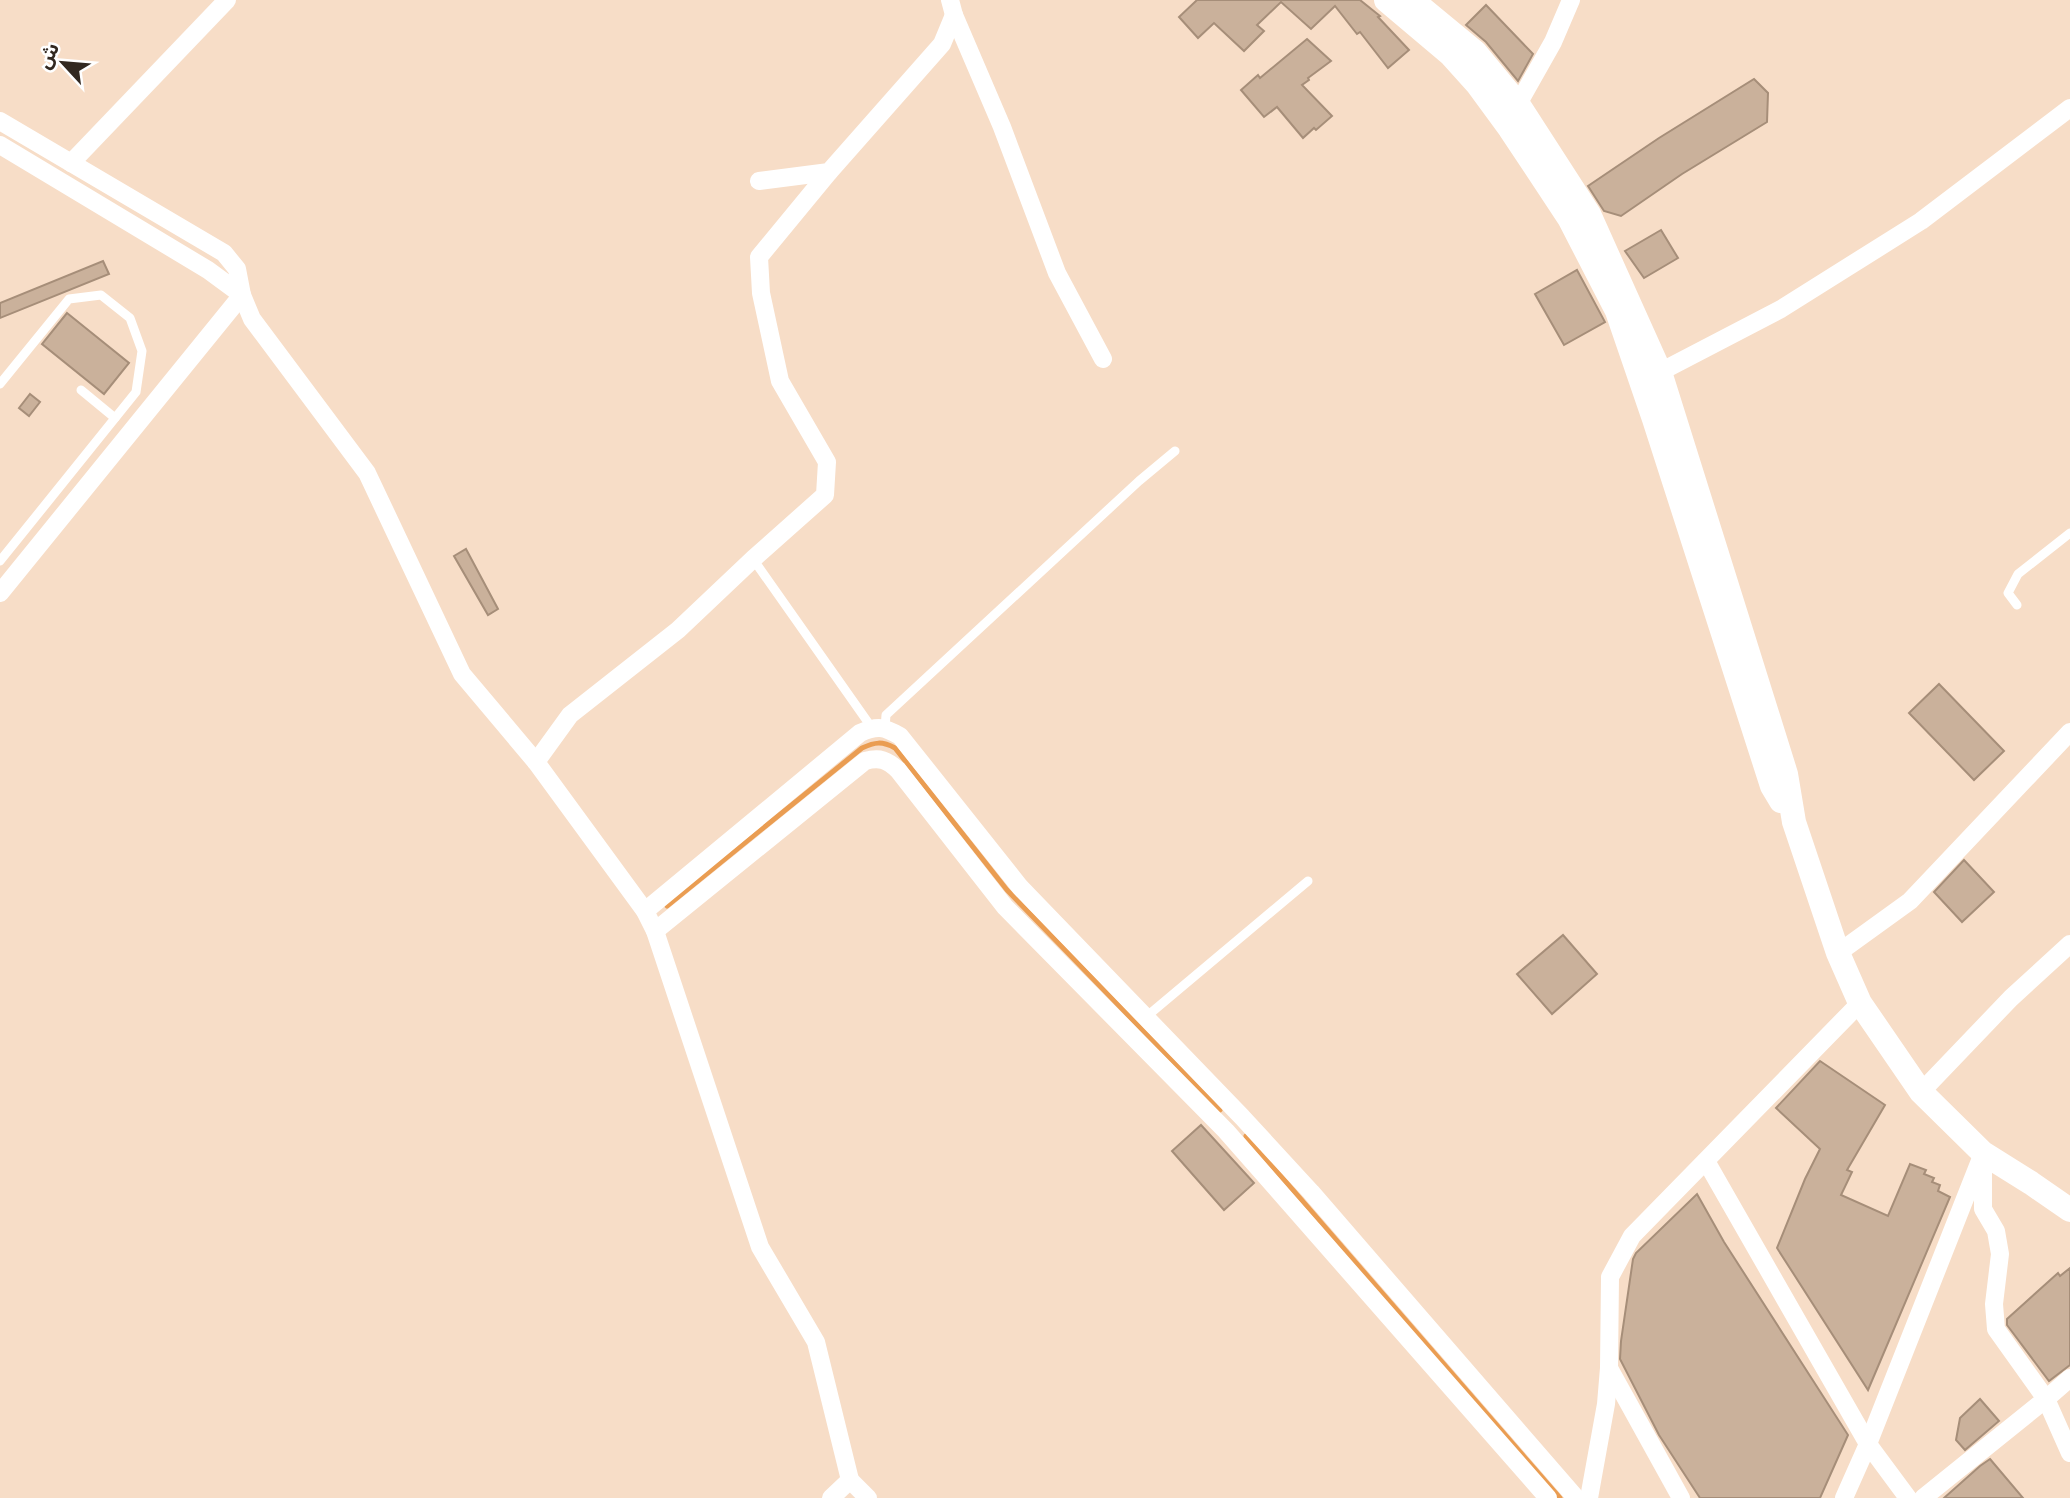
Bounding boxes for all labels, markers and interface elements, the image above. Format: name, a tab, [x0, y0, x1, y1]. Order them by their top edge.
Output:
north arrow	[28, 28, 98, 98]
text: ش	[30, 38, 66, 73]

